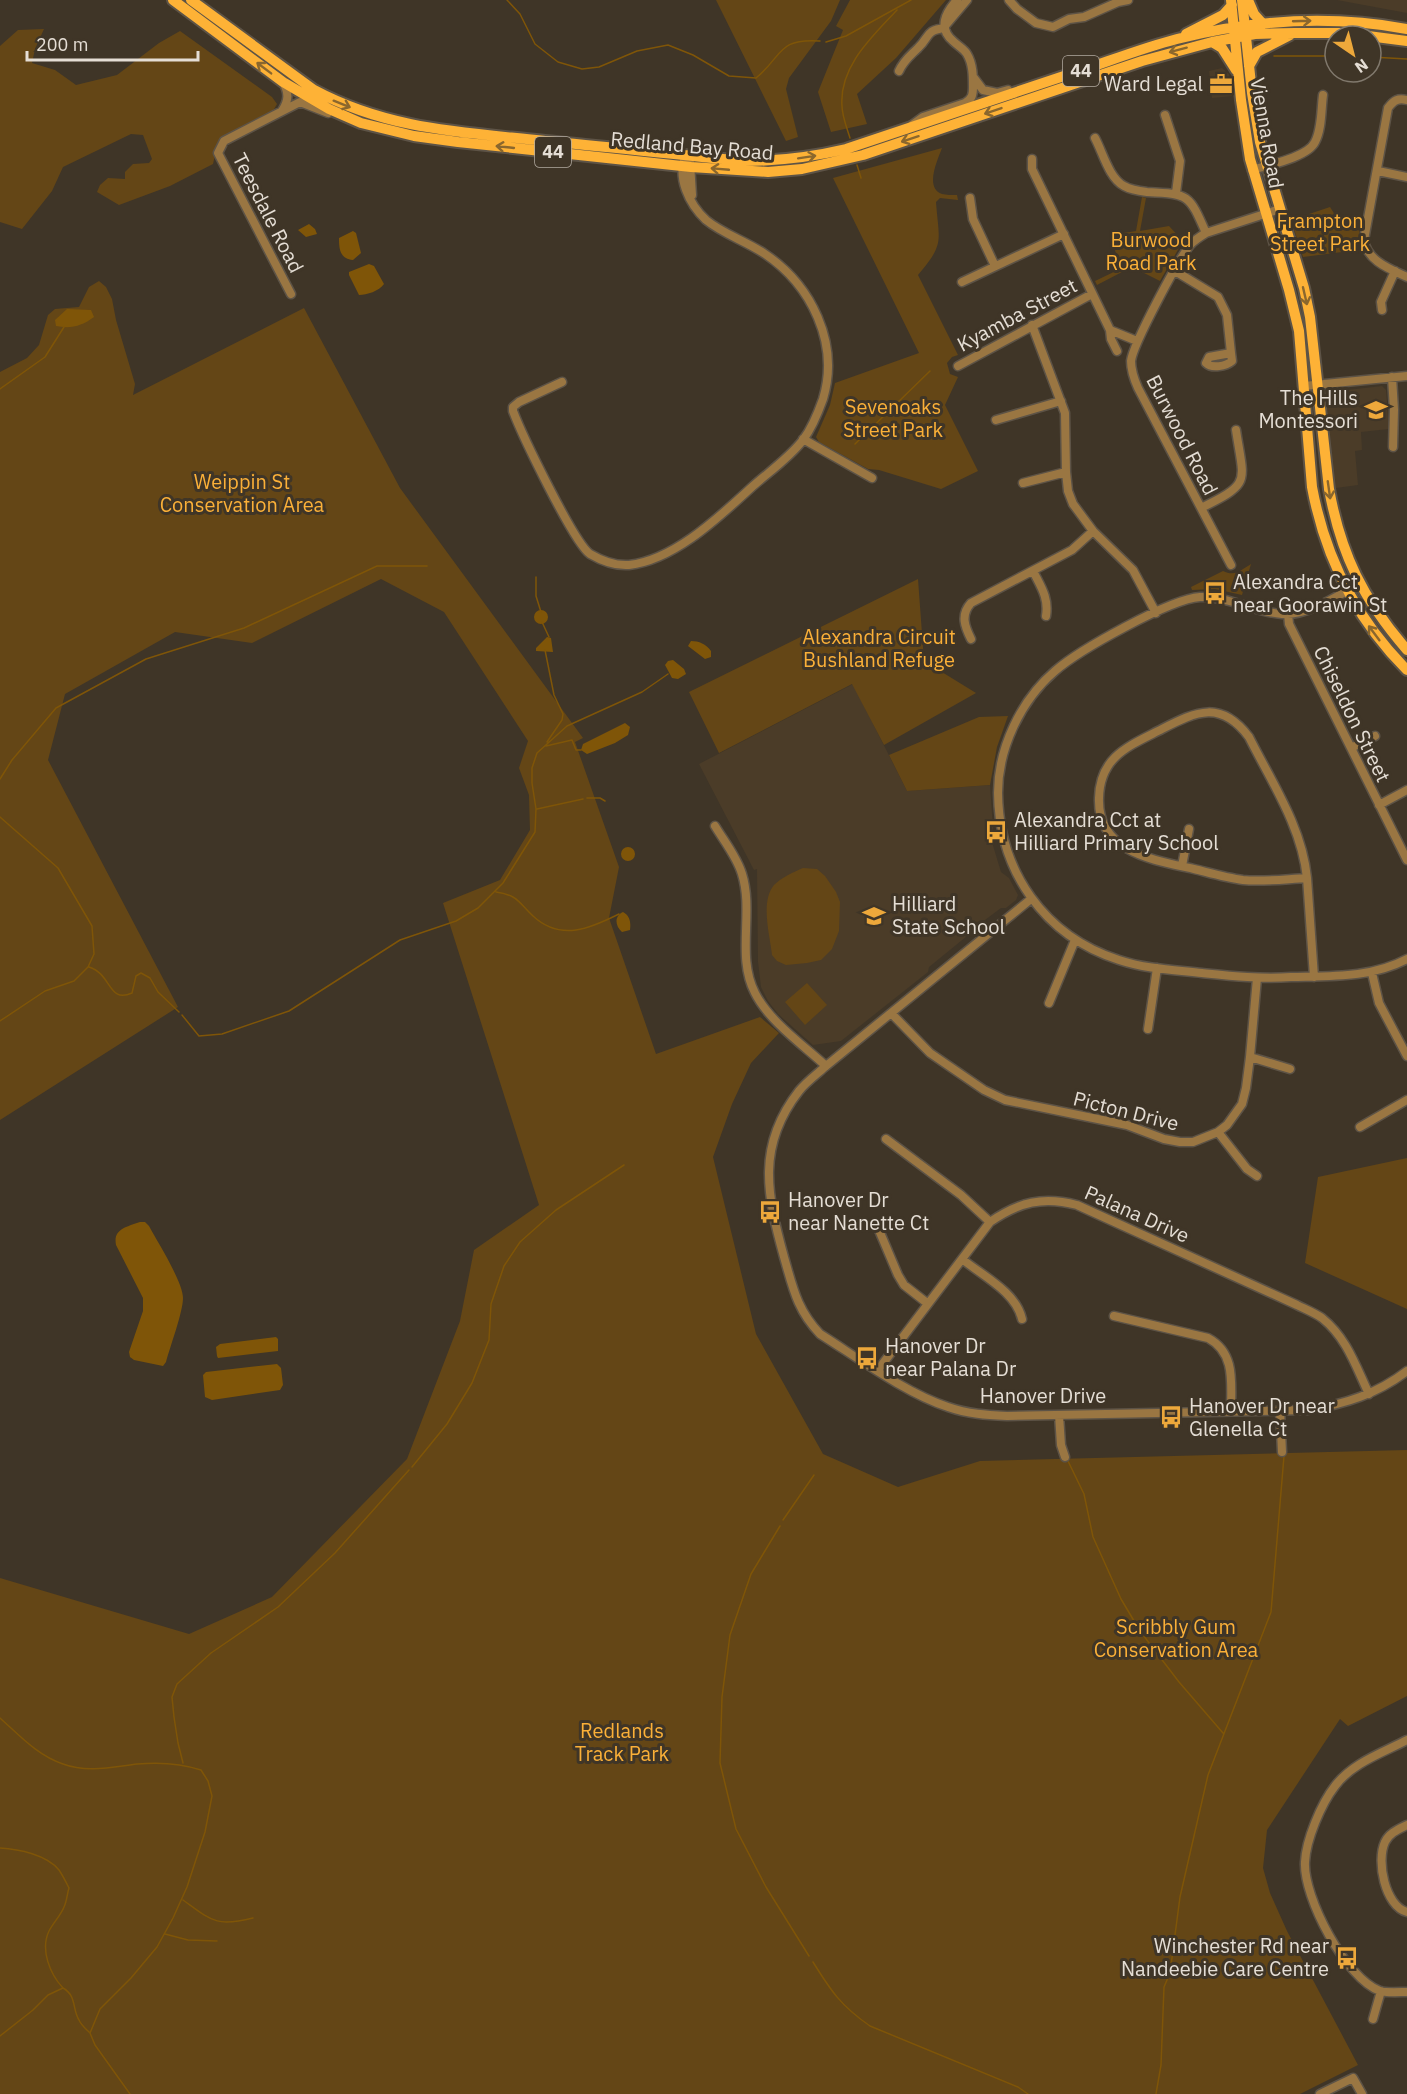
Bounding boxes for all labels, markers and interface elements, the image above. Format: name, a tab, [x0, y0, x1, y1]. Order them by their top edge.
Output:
one-way arrow	[1292, 15, 1312, 27]
scale bar	[27, 24, 198, 62]
north arrow	[1323, 24, 1383, 84]
text: 200 m	[36, 33, 88, 56]
one-way arrow	[1169, 45, 1188, 56]
text: N	[1351, 55, 1372, 78]
road number: 44	[1063, 56, 1099, 86]
one-way arrow	[256, 62, 272, 75]
place label: Ward Legal	[1104, 70, 1203, 97]
office icon: Ward Legal	[1208, 71, 1234, 97]
street label: Vienna Road	[1244, 75, 1291, 191]
one-way arrow	[333, 99, 351, 110]
one-way arrow	[984, 107, 1003, 118]
street label: Redland Bay Road	[610, 125, 775, 166]
one-way arrow	[901, 135, 920, 146]
road number: 44	[535, 137, 571, 167]
one-way arrow	[495, 141, 515, 152]
street label: Teesdale Road	[227, 148, 310, 277]
one-way arrow	[797, 151, 817, 162]
one-way arrow	[710, 163, 730, 174]
park label: Frampton Street Park	[1270, 207, 1370, 257]
park label: Burwood Road Park	[1105, 226, 1197, 276]
street label: Kyamba Street	[952, 272, 1081, 358]
one-way arrow	[1300, 286, 1312, 305]
street label: Burwood Road	[1140, 370, 1224, 500]
place label: The Hills Montessori	[1258, 384, 1358, 434]
park label: Sevenoaks Street Park	[843, 393, 943, 443]
school or university icon: The Hills Montessori	[1363, 397, 1389, 423]
park label: Weippin St Conservation Area	[160, 468, 325, 518]
one-way arrow	[1324, 479, 1335, 499]
place label: Alexandra Cct near Goorawin St	[1233, 568, 1387, 618]
bus stop icon: Alexandra Cct near Goorawin St	[1202, 580, 1228, 606]
park label: Alexandra Circuit Bushland Refuge	[802, 623, 956, 673]
one-way arrow	[1368, 625, 1380, 641]
street label: Chiseldon Street	[1308, 641, 1397, 787]
place label: Alexandra Cct at Hilliard Primary School	[1014, 806, 1219, 856]
bus stop icon: Alexandra Cct at Hilliard Primary School	[983, 819, 1009, 845]
place label: Hilliard State School	[892, 890, 1005, 940]
school or university icon: Hilliard State School	[861, 903, 887, 929]
street label: Picton Drive	[1071, 1084, 1182, 1137]
street label: Palana Drive	[1081, 1178, 1194, 1249]
place label: Hanover Dr near Nanette Ct	[788, 1186, 929, 1236]
bus stop icon: Hanover Dr near Nanette Ct	[757, 1199, 783, 1225]
place label: Hanover Dr near Palana Dr	[885, 1332, 1016, 1382]
bus stop icon: Hanover Dr near Palana Dr	[854, 1345, 880, 1371]
street label: Hanover Drive	[980, 1382, 1106, 1409]
place label: Hanover Dr near Glenella Ct	[1189, 1392, 1335, 1442]
bus stop icon: Hanover Dr near Glenella Ct	[1158, 1404, 1184, 1430]
park label: Scribbly Gum Conservation Area	[1094, 1613, 1259, 1663]
park label: Redlands Track Park	[575, 1717, 670, 1767]
place label: Winchester Rd near Nandeebie Care Centre	[1121, 1932, 1329, 1982]
bus stop icon: Winchester Rd near Nandeebie Care Centre	[1334, 1945, 1360, 1971]

